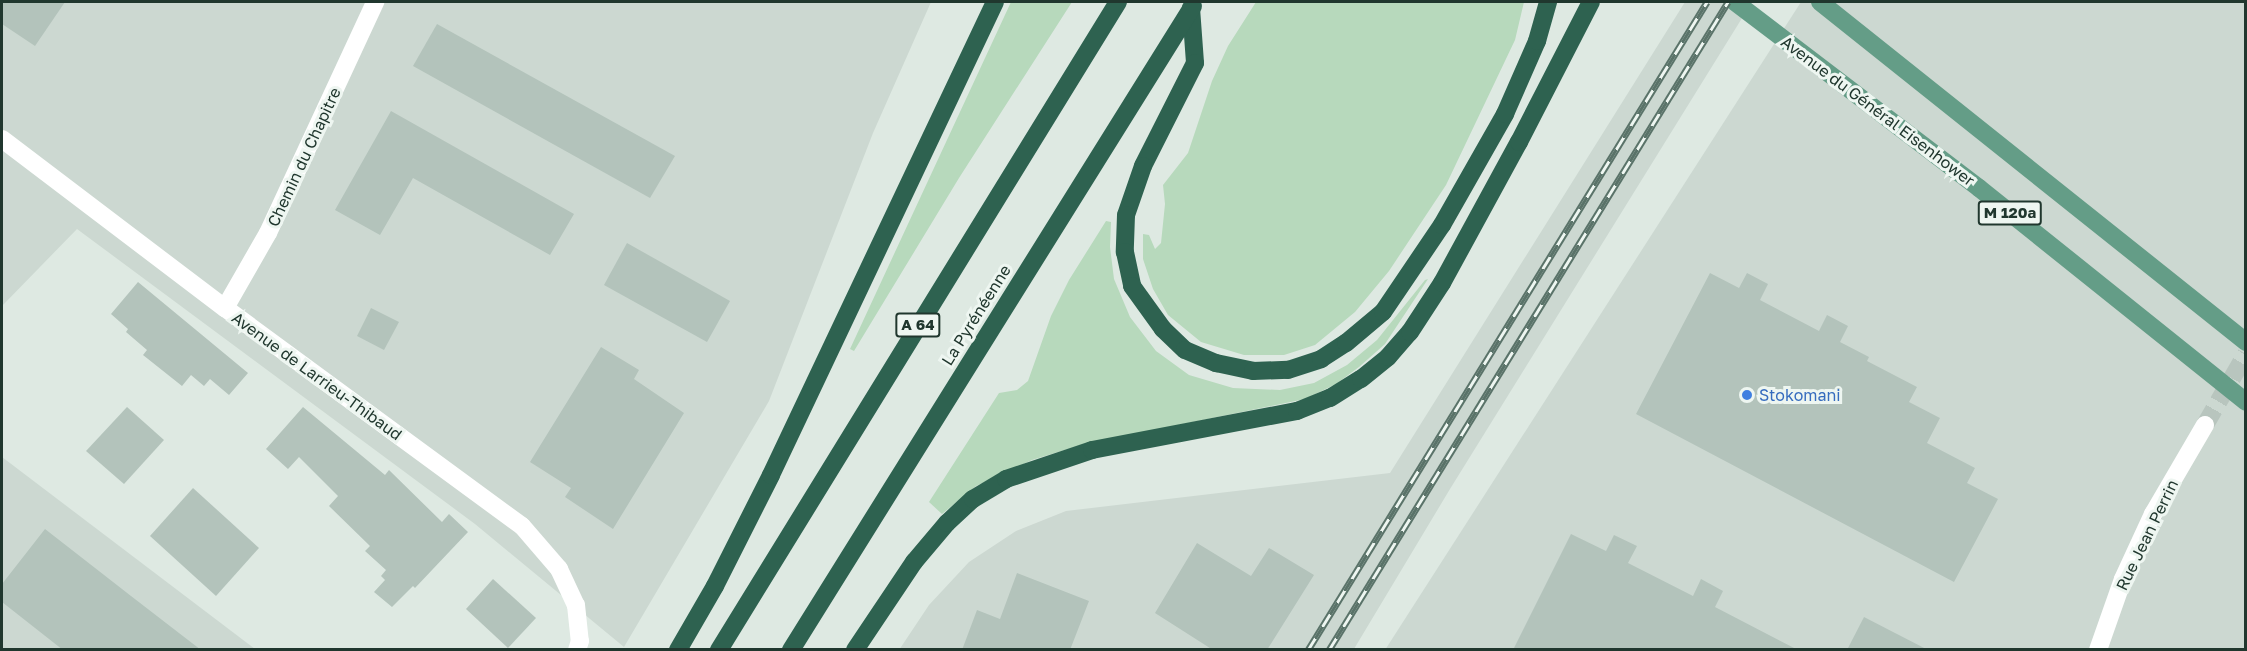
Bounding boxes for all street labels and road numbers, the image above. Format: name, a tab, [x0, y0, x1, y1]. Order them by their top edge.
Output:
street label: Avenue du Général Eisenhower	[1778, 32, 1978, 190]
street label: Chemin du Chapitre	[263, 84, 345, 230]
road number: M 120a	[1977, 201, 2043, 225]
street label: La Pyrénéenne	[937, 261, 1015, 369]
street label: Avenue de Larrieu-Thibaud	[228, 308, 406, 444]
road number: A 64	[894, 313, 942, 337]
street label: Rue Jean Perrin	[2112, 477, 2182, 593]

